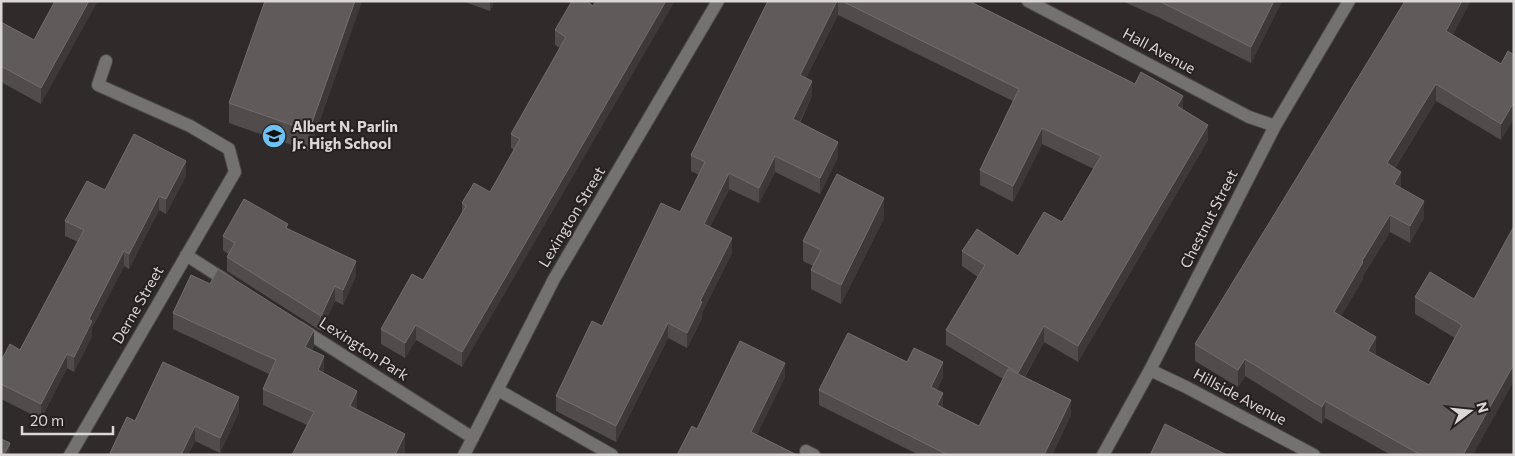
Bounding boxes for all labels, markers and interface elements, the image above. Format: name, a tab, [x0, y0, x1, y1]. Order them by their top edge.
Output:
street label: Hall Avenue	[1120, 23, 1199, 77]
place label: Albert N. Parlin Jr. High School	[292, 117, 398, 152]
school or university icon: Albert N. Parlin Jr. High School	[261, 123, 287, 149]
street label: Lexington Street	[534, 163, 608, 270]
street label: Chestnut Street	[1176, 166, 1241, 271]
street label: Derne Street	[108, 262, 167, 347]
street label: Lexington Park	[316, 313, 413, 384]
street label: Hillside Avenue	[1191, 364, 1290, 428]
north arrow	[1445, 386, 1495, 436]
text: N	[1473, 400, 1493, 415]
scale bar	[22, 404, 114, 436]
text: 20 m	[30, 411, 64, 429]

